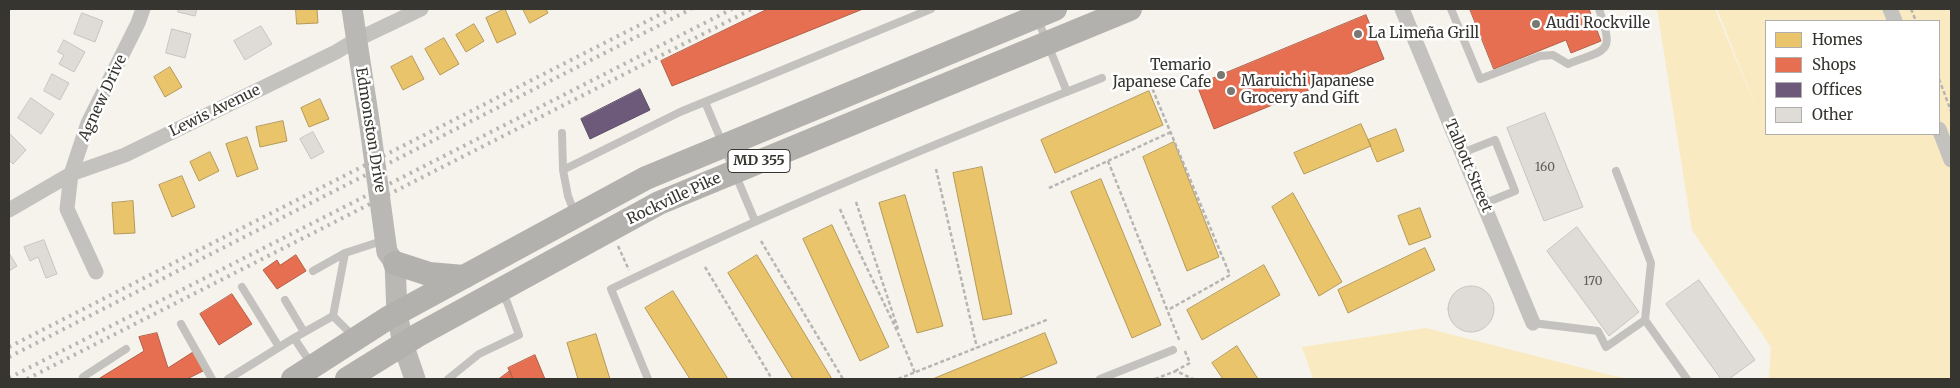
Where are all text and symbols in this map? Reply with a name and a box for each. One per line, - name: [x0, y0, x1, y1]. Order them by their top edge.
- place label: Audi Rockville: [1546, 15, 1650, 33]
- marker: Audi Rockville: [1530, 18, 1542, 30]
- legend: [1765, 20, 1940, 135]
- place label: La Limeña Grill: [1368, 25, 1479, 43]
- marker: La Limeña Grill: [1352, 28, 1364, 40]
- text: Homes: [1812, 30, 1863, 49]
- street label: Agnew Drive: [75, 52, 131, 144]
- text: Shops: [1812, 55, 1856, 74]
- place label: Temario Japanese Cafe: [1113, 57, 1211, 92]
- street label: Edmonston Drive: [351, 66, 389, 194]
- marker: Temario Japanese Cafe: [1215, 69, 1227, 81]
- place label: Maruichi Japanese Grocery and Gift: [1241, 73, 1374, 108]
- text: Offices: [1812, 80, 1862, 99]
- street label: Lewis Avenue: [167, 81, 263, 141]
- marker: Maruichi Japanese Grocery and Gift: [1225, 85, 1237, 97]
- text: Other: [1812, 105, 1853, 124]
- street label: Talbott Street: [1440, 117, 1496, 215]
- road number: MD 355: [728, 150, 790, 172]
- house number: 160: [1535, 161, 1555, 175]
- street label: Rockville Pike: [624, 169, 724, 229]
- house number: 170: [1584, 275, 1602, 289]

